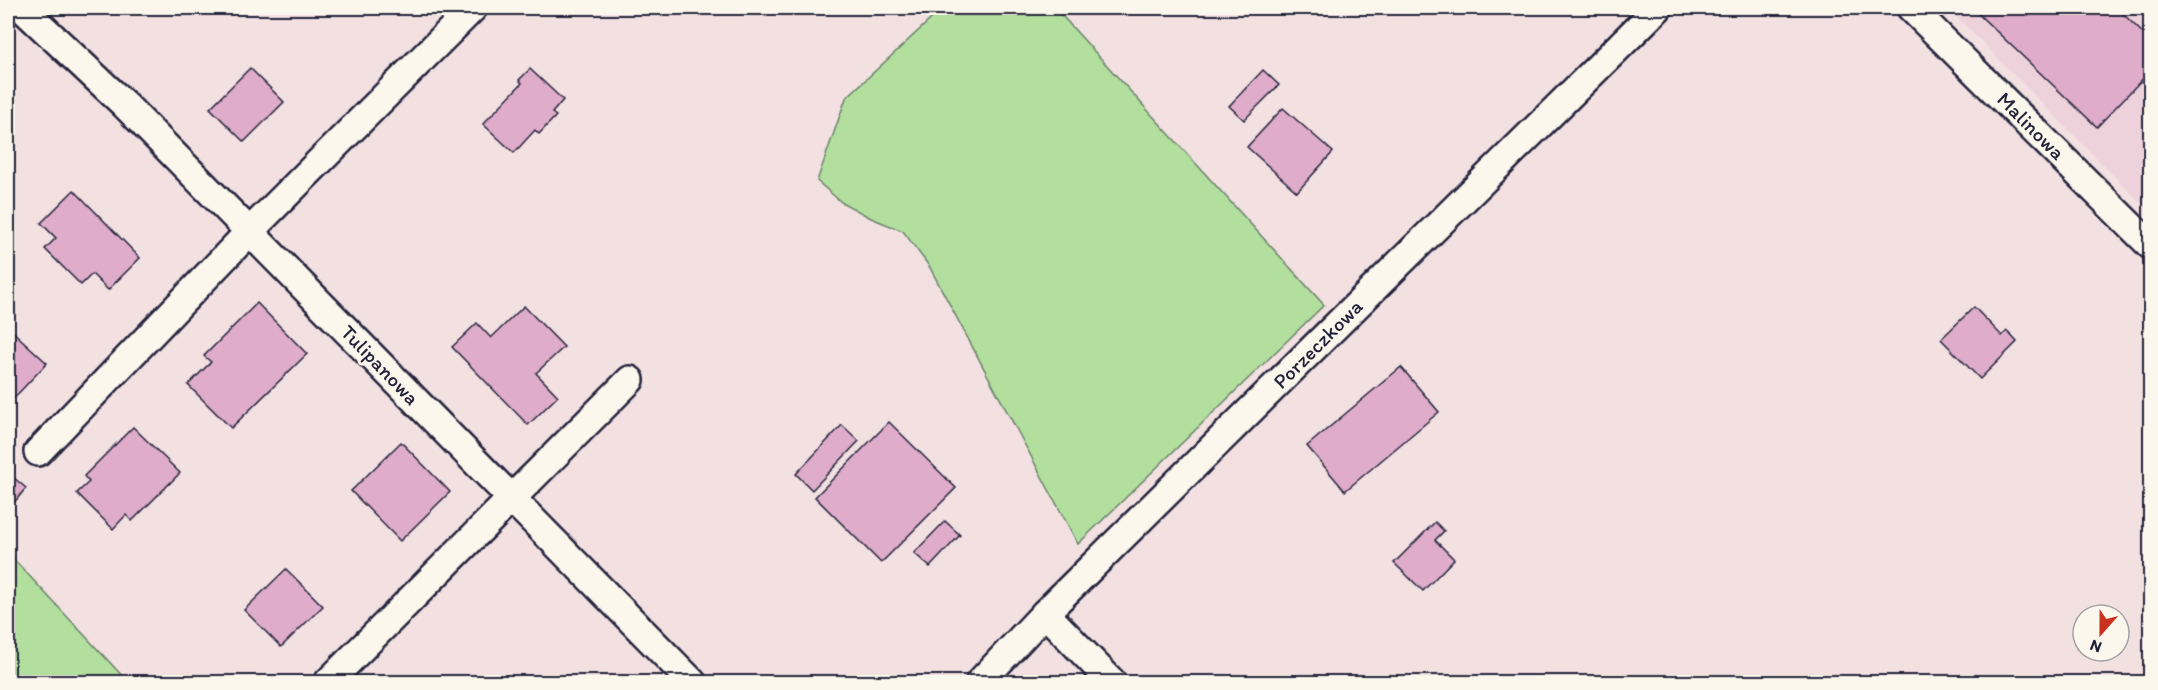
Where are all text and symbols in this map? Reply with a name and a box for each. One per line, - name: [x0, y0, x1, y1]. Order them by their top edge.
- street label: Malinowa: [1992, 86, 2071, 165]
- street label: Porzeczkowa: [1268, 294, 1368, 394]
- street label: Tulipanowa: [336, 319, 425, 410]
- north arrow: [2071, 603, 2131, 663]
- text: N: [2087, 636, 2104, 657]

